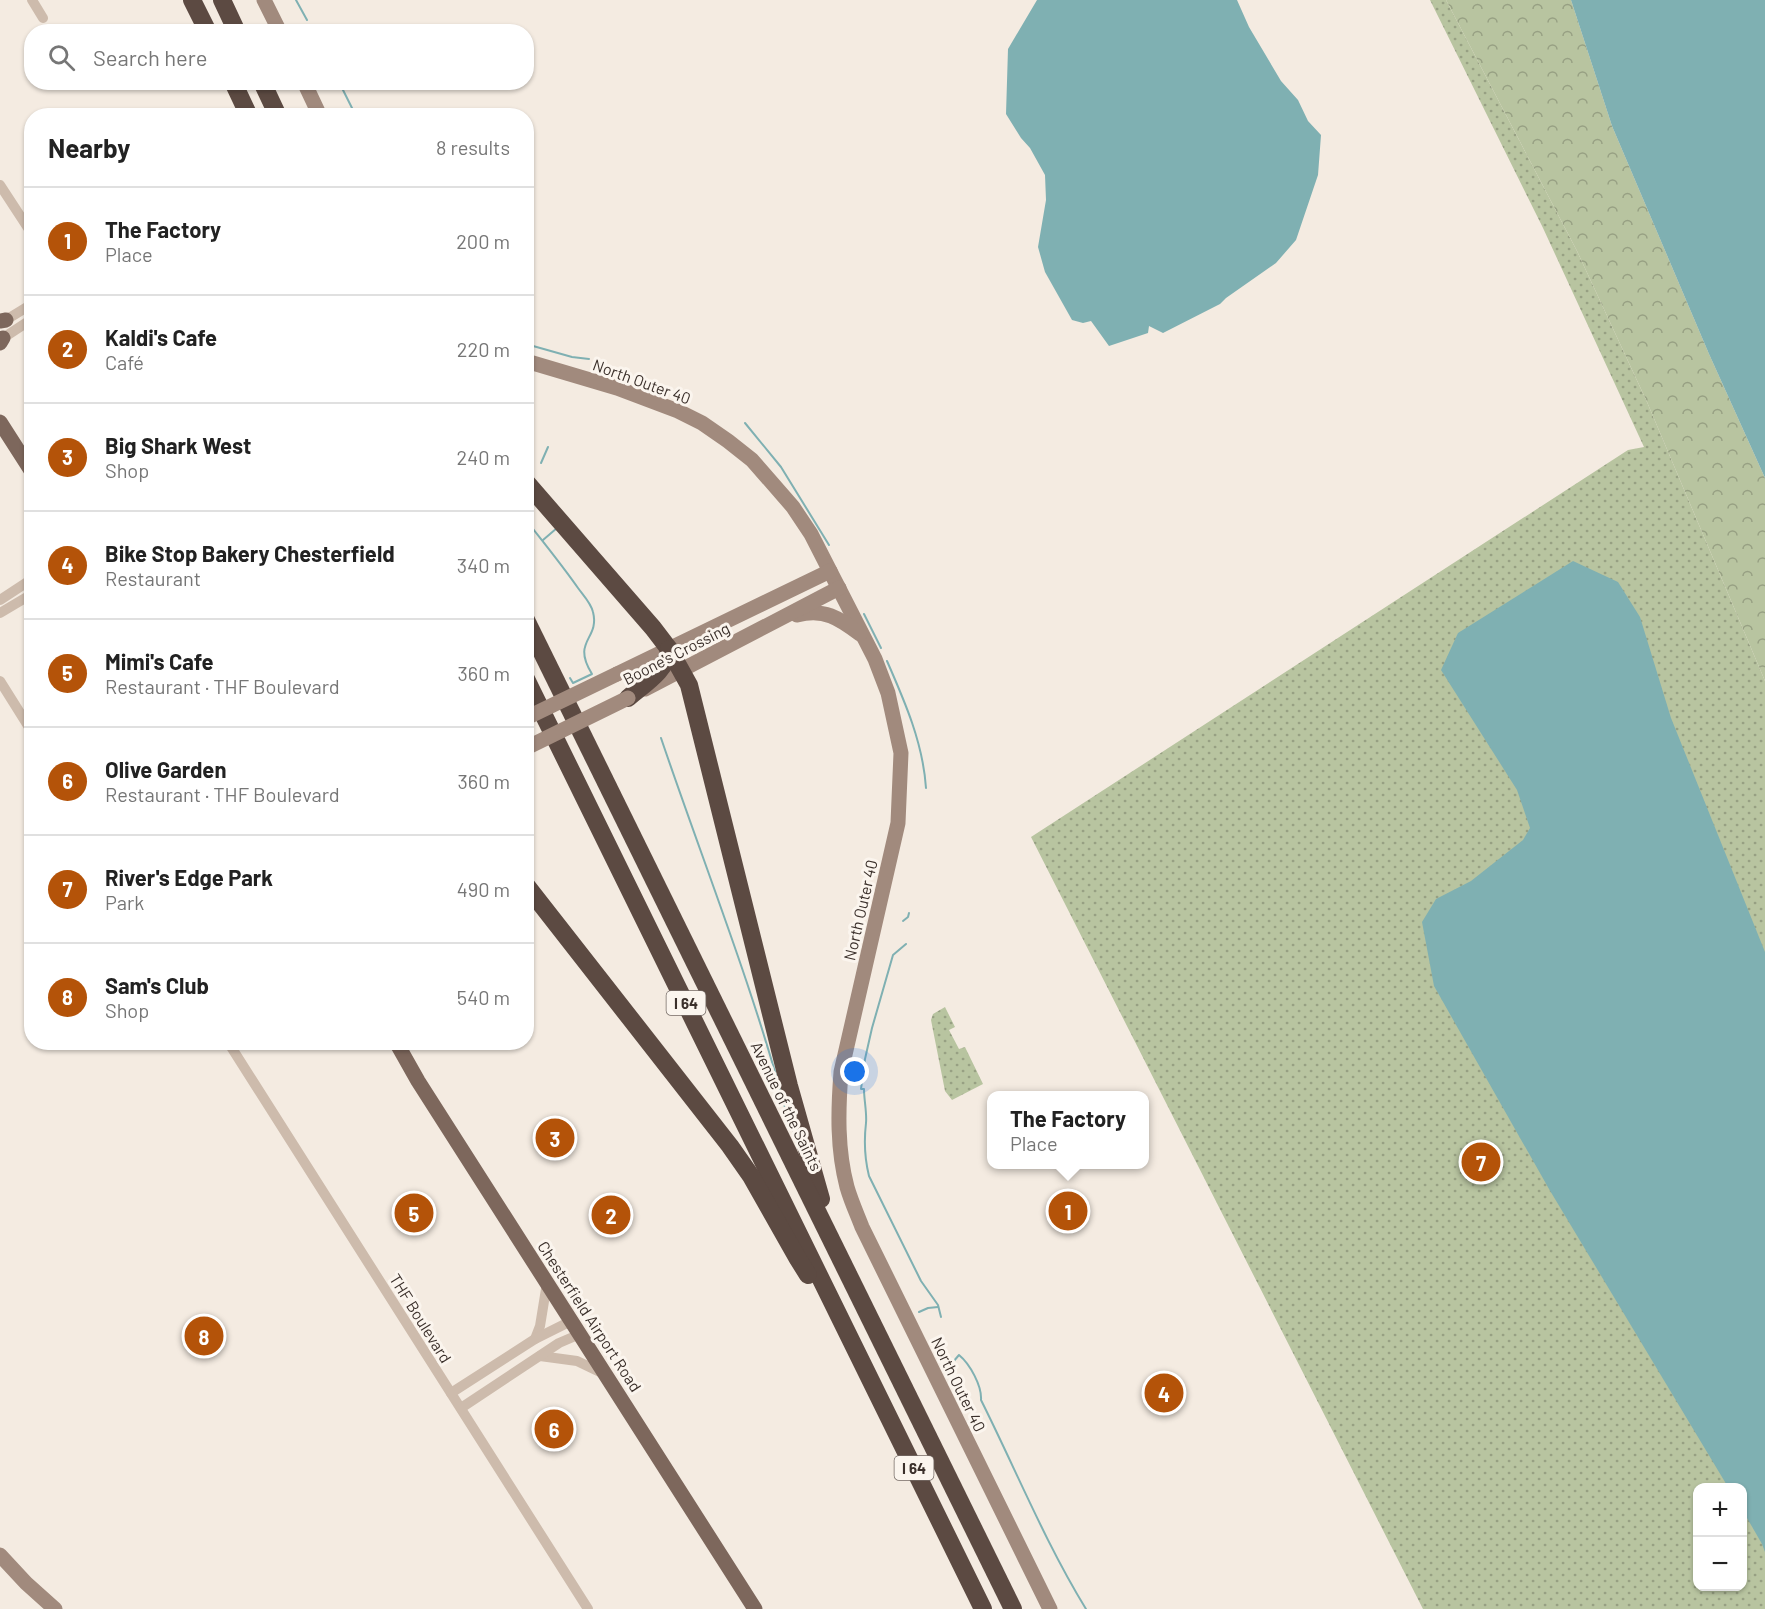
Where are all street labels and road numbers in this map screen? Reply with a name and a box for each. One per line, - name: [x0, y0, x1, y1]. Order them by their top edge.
- street label: North Outer 40: [590, 354, 694, 408]
- street label: Boone's Crossing: [619, 618, 733, 688]
- street label: North Outer 40: [839, 858, 881, 962]
- road number: I 64: [666, 991, 706, 1015]
- street label: Avenue of the Saints: [747, 1038, 827, 1174]
- street label: Chesterfield Airport Road: [534, 1237, 646, 1395]
- street label: THF Boulevard: [386, 1270, 456, 1366]
- street label: North Outer 40: [928, 1334, 990, 1434]
- road number: I 64: [894, 1456, 934, 1480]

